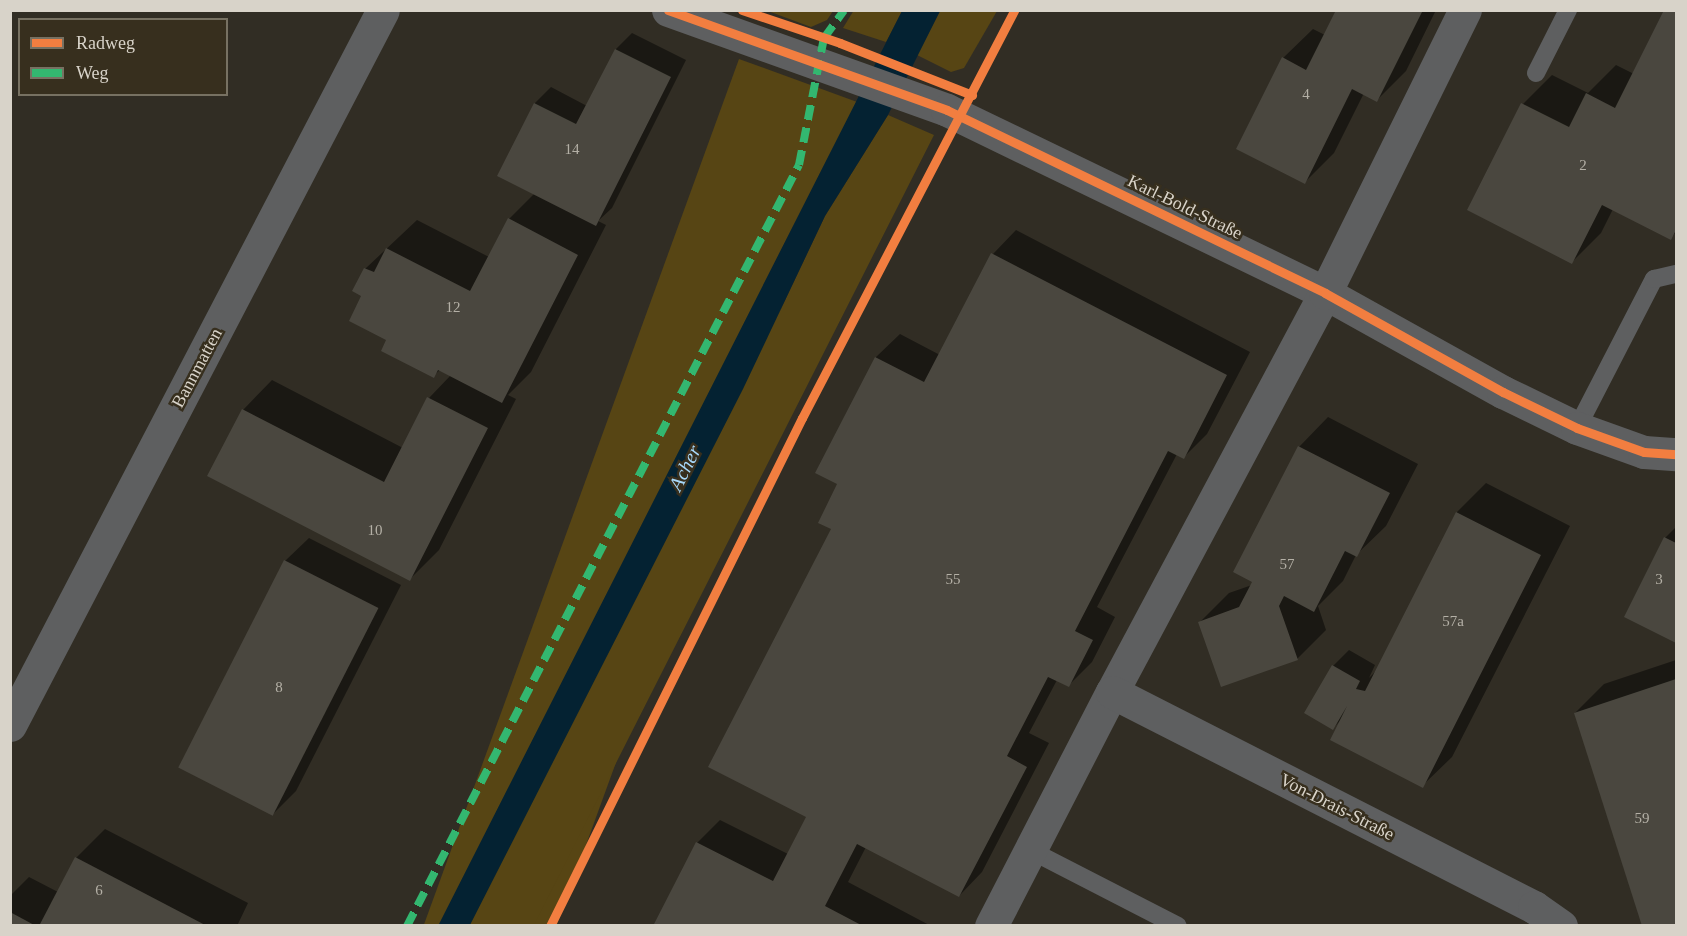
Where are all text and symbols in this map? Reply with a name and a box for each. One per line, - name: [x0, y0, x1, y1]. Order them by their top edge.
- legend: [18, 18, 228, 96]
- text: Radweg: [76, 33, 135, 53]
- text: Weg: [76, 63, 109, 83]
- house number: 4: [1302, 86, 1310, 104]
- house number: 14: [564, 141, 580, 159]
- house number: 2: [1579, 157, 1587, 175]
- street label: Karl-Bold-Straße: [1124, 170, 1246, 244]
- house number: 12: [446, 299, 460, 317]
- street label: Bannmatten: [167, 325, 227, 411]
- water label: Acher: [663, 441, 707, 495]
- house number: 10: [368, 522, 382, 540]
- house number: 57: [1280, 556, 1294, 574]
- house number: 55: [946, 571, 960, 589]
- house number: 3: [1655, 571, 1663, 589]
- house number: 57a: [1442, 613, 1464, 631]
- house number: 8: [275, 679, 283, 697]
- street label: Von-Drais-Straße: [1276, 769, 1398, 845]
- house number: 59: [1634, 810, 1650, 828]
- house number: 6: [95, 882, 103, 900]

